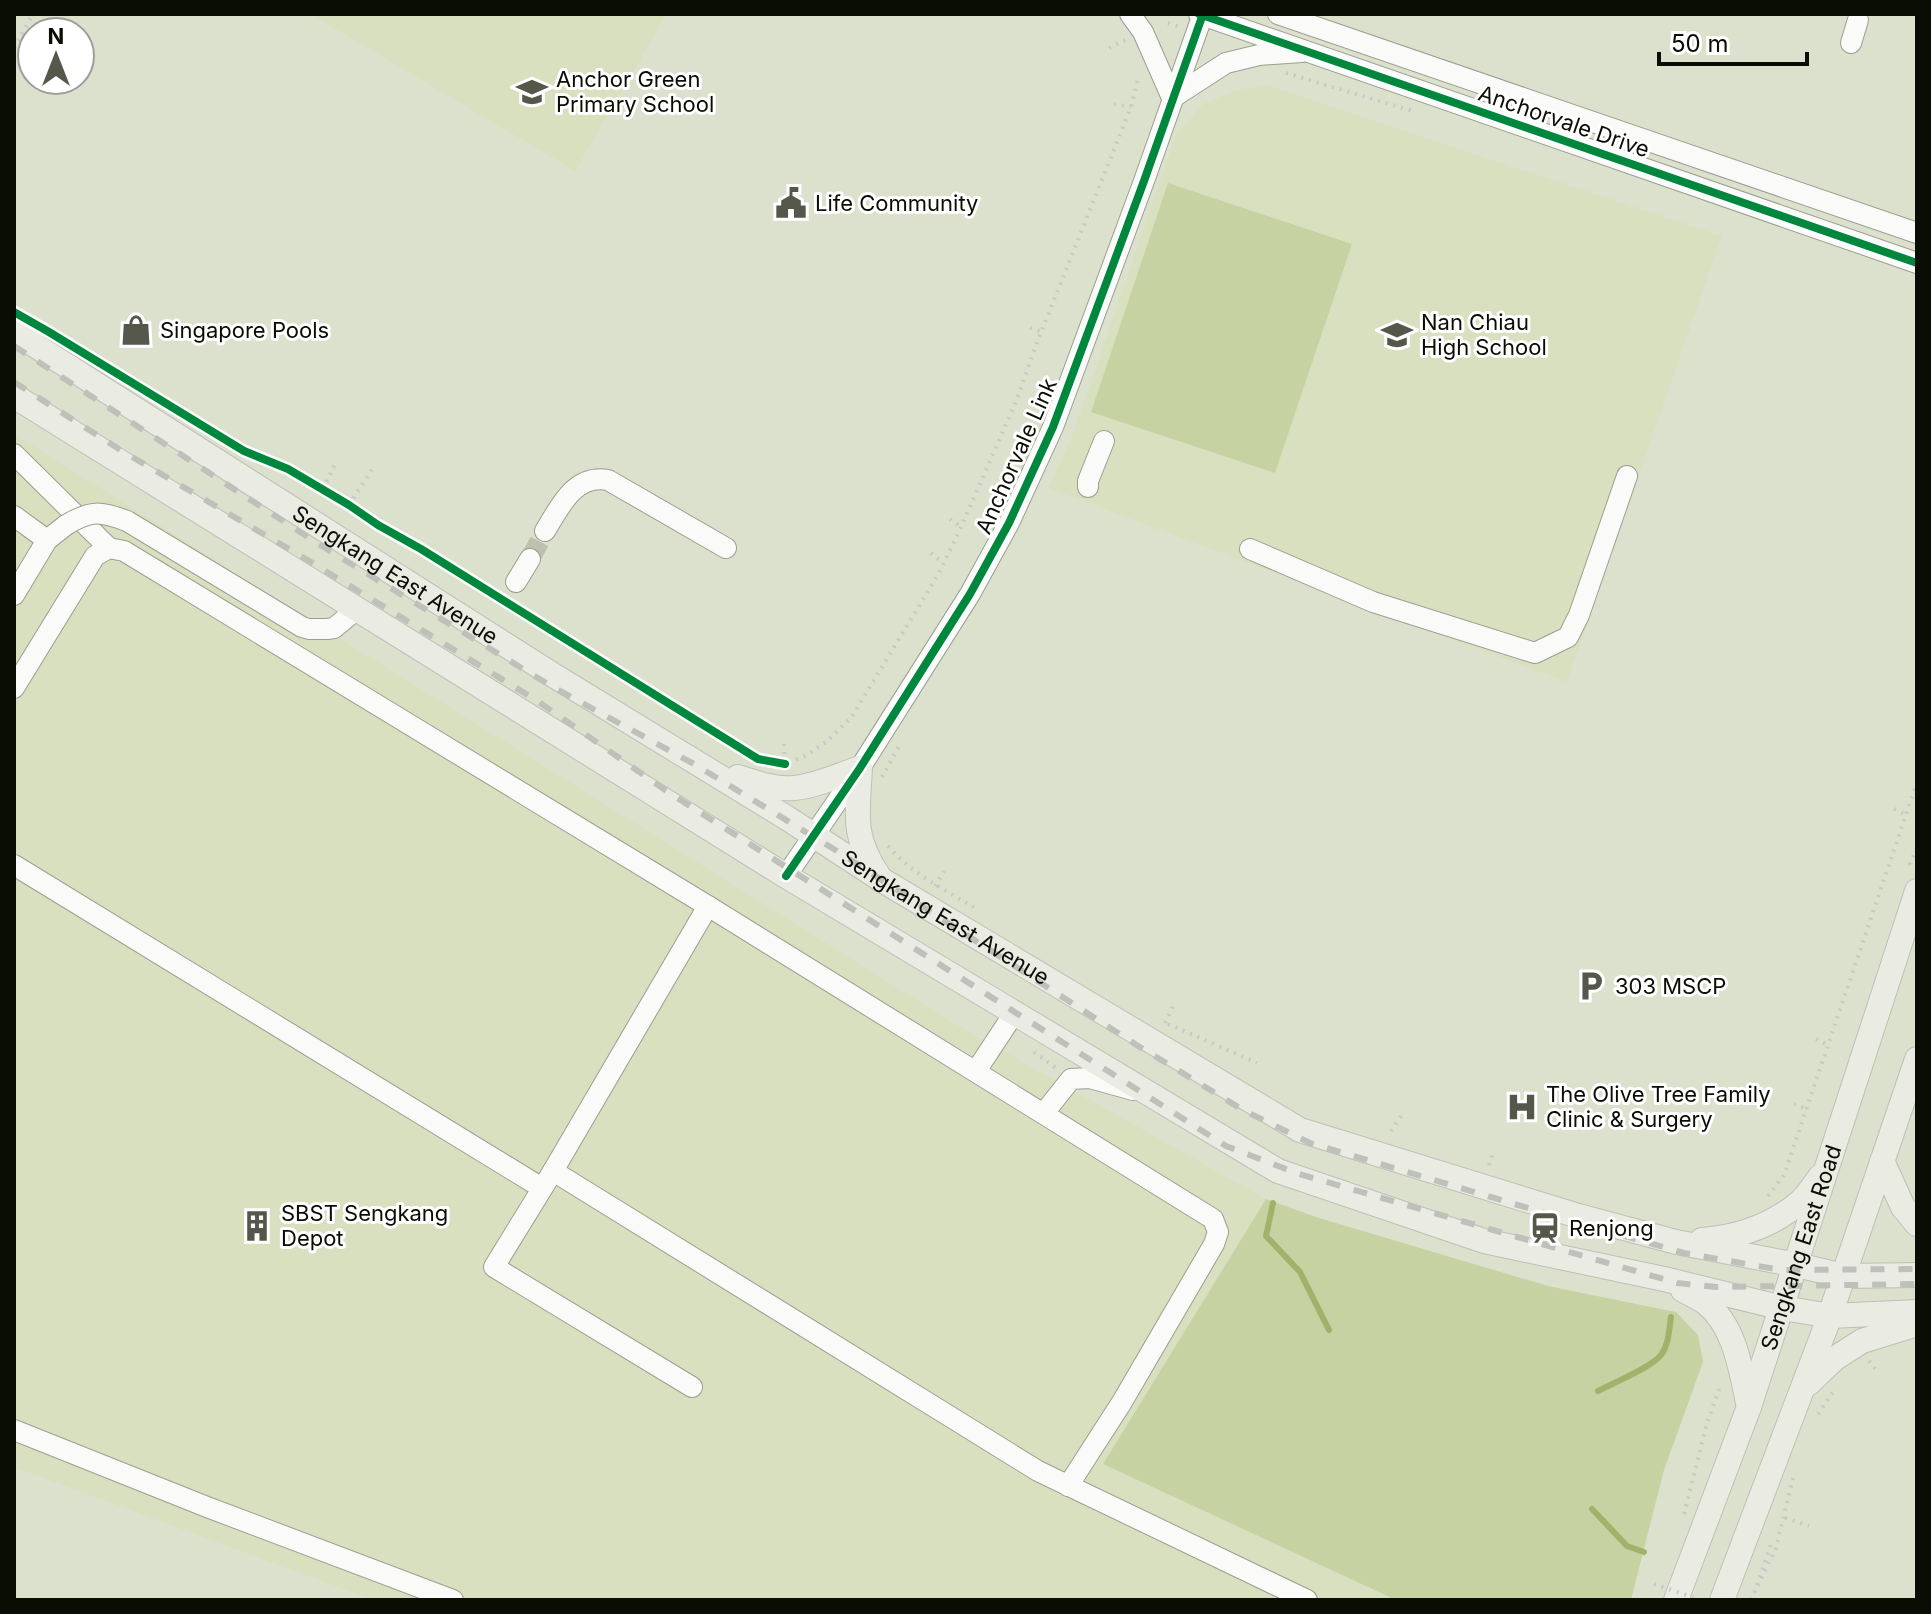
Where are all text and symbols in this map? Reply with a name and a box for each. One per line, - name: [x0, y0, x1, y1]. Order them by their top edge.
- north arrow: [16, 16, 96, 96]
- scale bar: [1659, 16, 1807, 66]
- text: N: [48, 23, 64, 49]
- text: 50 m: [1671, 29, 1729, 58]
- place label: Anchor Green Primary School: [556, 66, 714, 117]
- school or university icon: Anchor Green Primary School: [515, 75, 549, 109]
- street label: Anchorvale Drive: [1475, 80, 1653, 162]
- public building icon: Life Community: [774, 186, 808, 220]
- place label: Life Community: [815, 190, 978, 216]
- place label: Nan Chiau High School: [1421, 309, 1547, 360]
- shop icon: Singapore Pools: [119, 313, 153, 347]
- place label: Singapore Pools: [160, 317, 329, 343]
- school or university icon: Nan Chiau High School: [1380, 318, 1414, 352]
- street label: Anchorvale Link: [970, 374, 1062, 538]
- street label: Sengkang East Avenue: [288, 500, 503, 650]
- street label: Sengkang East Avenue: [837, 844, 1054, 990]
- parking icon: 303 MSCP: [1574, 969, 1608, 1003]
- place label: 303 MSCP: [1615, 973, 1726, 999]
- place label: The Olive Tree Family Clinic & Surgery: [1546, 1081, 1771, 1132]
- hospital icon: The Olive Tree Family Clinic & Surgery: [1505, 1090, 1539, 1124]
- street label: Sengkang East Road: [1755, 1142, 1846, 1353]
- place label: SBST Sengkang Depot: [281, 1200, 448, 1251]
- building icon: SBST Sengkang Depot: [240, 1209, 274, 1243]
- station icon: Renjong: [1528, 1211, 1562, 1245]
- place label: Renjong: [1569, 1215, 1654, 1241]

